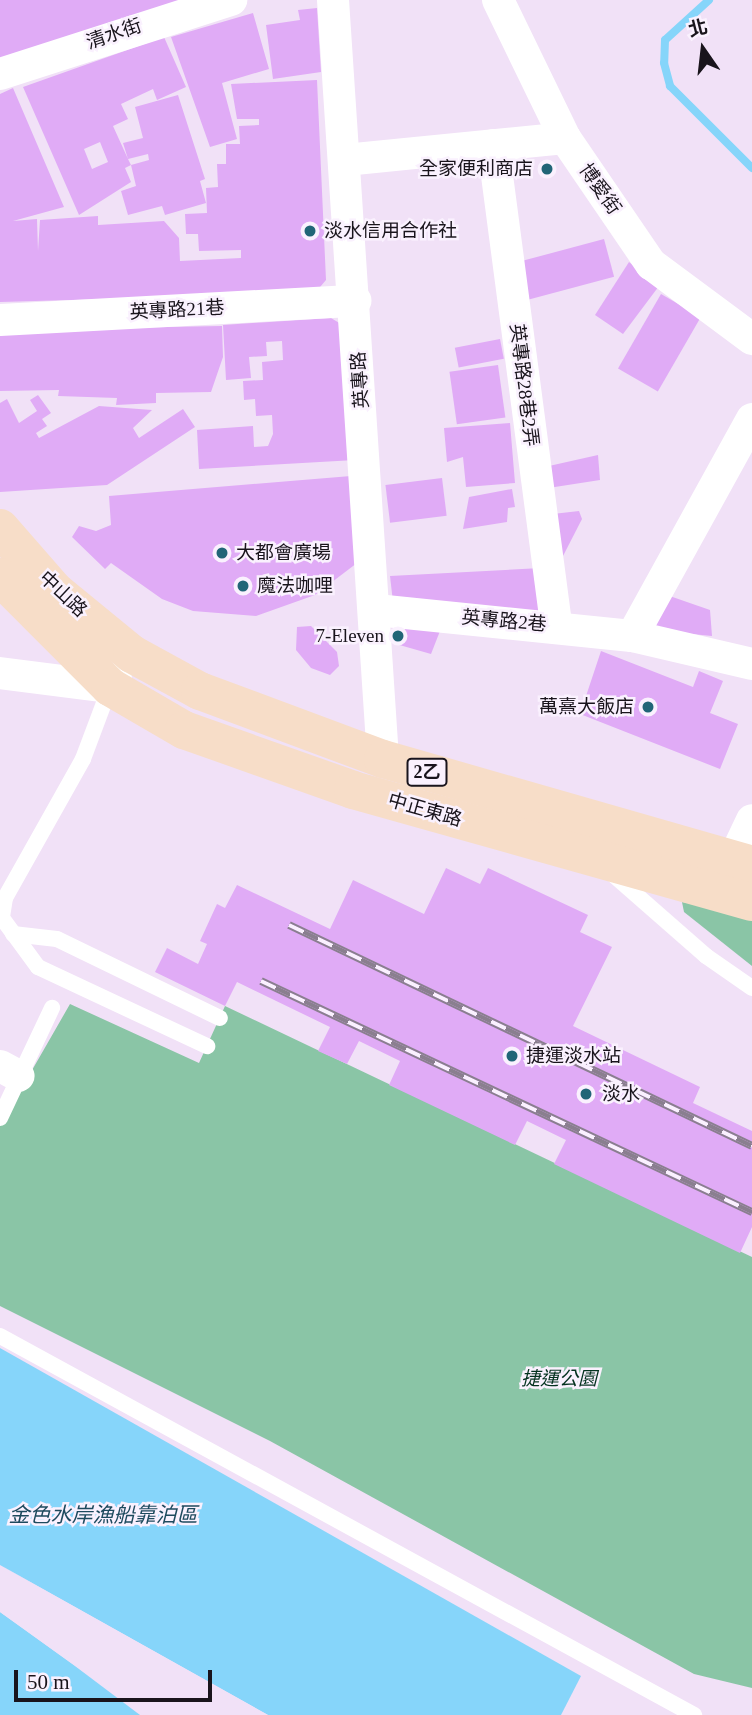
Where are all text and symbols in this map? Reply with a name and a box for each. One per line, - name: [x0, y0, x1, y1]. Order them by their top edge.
- street label: 清水街: [83, 14, 145, 54]
- north arrow: [668, 14, 738, 84]
- text: 北: [686, 16, 710, 41]
- place label: 全家便利商店: [419, 158, 533, 180]
- street label: 博愛街: [574, 159, 626, 219]
- marker: 全家便利商店: [539, 161, 555, 177]
- place label: 淡水信用合作社: [324, 220, 457, 242]
- marker: 淡水信用合作社: [302, 223, 318, 239]
- street label: 英專路21巷: [129, 296, 225, 324]
- street label: 英專路28巷2弄: [505, 322, 543, 448]
- street label: 英專路: [347, 351, 373, 409]
- place label: 大都會廣場: [236, 542, 331, 564]
- marker: 大都會廣場: [214, 545, 230, 561]
- street label: 中山路: [34, 566, 92, 622]
- place label: 魔法咖哩: [257, 575, 333, 597]
- marker: 魔法咖哩: [235, 578, 251, 594]
- street label: 英專路2巷: [460, 606, 548, 636]
- place label: 7-Eleven: [315, 625, 384, 647]
- marker: 7-Eleven: [390, 628, 406, 644]
- place label: 萬熹大飯店: [539, 696, 634, 718]
- marker: 萬熹大飯店: [640, 699, 656, 715]
- road number: 2乙: [406, 758, 448, 786]
- street label: 中正東路: [385, 789, 465, 831]
- place label: 捷運淡水站: [526, 1045, 621, 1067]
- marker: 捷運淡水站: [504, 1048, 520, 1064]
- place label: 淡水: [602, 1083, 640, 1105]
- marker: 淡水: [576, 1084, 596, 1104]
- park label: 捷運公園: [521, 1368, 597, 1390]
- water label: 金色水岸漁船靠泊區: [9, 1502, 197, 1528]
- scale bar: [18, 1656, 215, 1700]
- text: 50 m: [27, 1670, 70, 1694]

